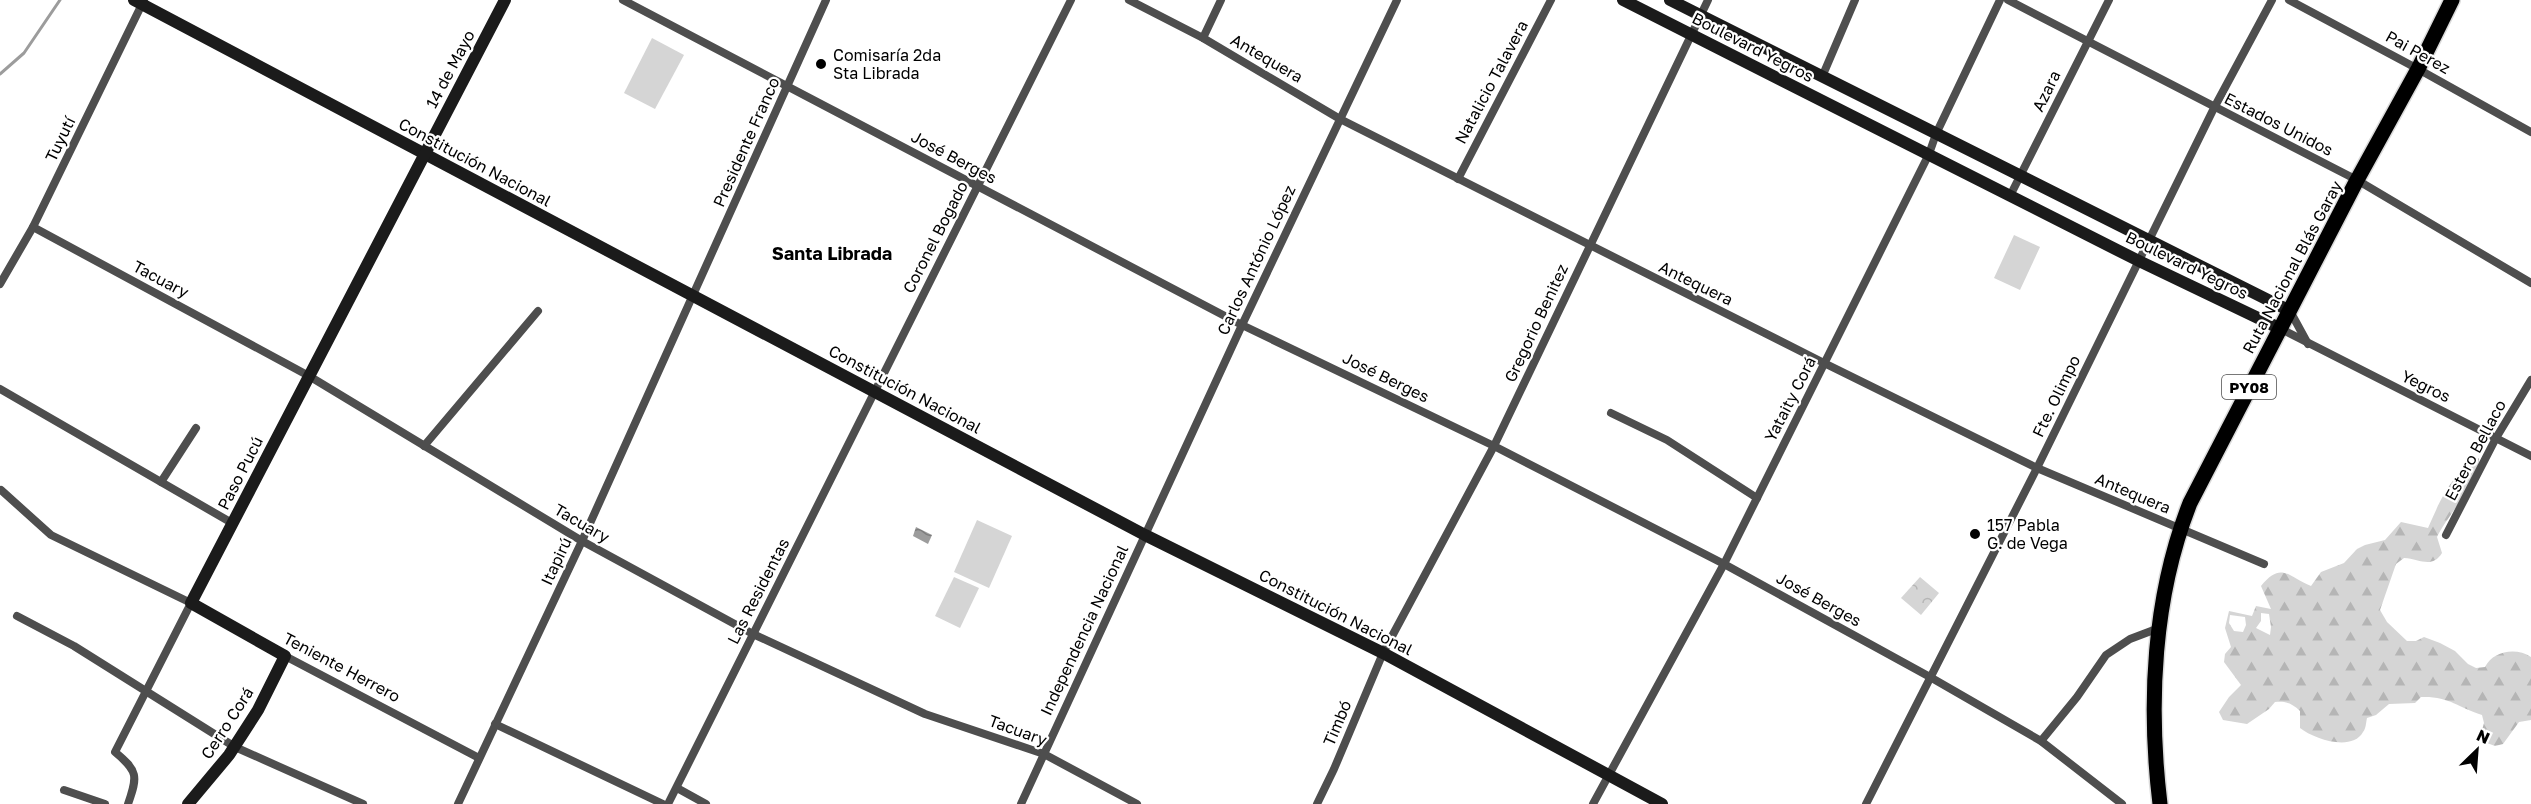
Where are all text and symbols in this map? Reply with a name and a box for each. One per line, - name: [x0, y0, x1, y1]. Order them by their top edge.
- street label: Boulevard Yegros: [1689, 8, 1817, 86]
- street label: Natalicio Talavera: [1450, 17, 1532, 147]
- street label: Pai Perez: [2382, 26, 2454, 78]
- street label: 14 de Mayo: [421, 27, 479, 111]
- street label: Antequera: [1227, 29, 1307, 87]
- place label: Comisaría 2da Sta Librada: [833, 45, 941, 83]
- marker: Comisaría 2da Sta Librada: [814, 57, 828, 71]
- street label: Azara: [2028, 67, 2064, 115]
- street label: Presidente Franco: [708, 74, 784, 210]
- street label: Estados Unidos: [2221, 88, 2337, 160]
- street label: Tuyutí: [41, 112, 80, 165]
- street label: Constitución Nacional: [395, 113, 555, 211]
- street label: José Berges: [908, 126, 1000, 188]
- street label: Ruta Nacional Blás Garay: [2238, 177, 2346, 357]
- street label: Coronel Bogado: [898, 178, 972, 296]
- street label: Carlos António López: [1212, 182, 1300, 338]
- street label: Boulevard Yegros: [2123, 227, 2251, 303]
- district label: Santa Librada: [772, 242, 892, 264]
- street label: Tacuary: [130, 256, 193, 302]
- street label: Antequera: [1656, 256, 1736, 310]
- street label: Gregorio Benitez: [1500, 261, 1572, 385]
- street label: Constitución Nacional: [825, 340, 985, 438]
- street label: José Berges: [1339, 347, 1433, 407]
- street label: Fte. Olimpo: [2028, 352, 2084, 440]
- street label: Yataity Corá: [1760, 353, 1820, 445]
- street label: Yegros: [2398, 366, 2454, 406]
- road number: PY08: [2222, 375, 2276, 399]
- street label: Estero Bellaco: [2440, 396, 2510, 504]
- street label: Paso Pucú: [213, 433, 267, 513]
- street label: Antequera: [2092, 468, 2174, 518]
- street label: Tacuary: [551, 499, 613, 547]
- place label: 157 Pabla G. de Vega: [1987, 515, 2068, 553]
- marker: 157 Pabla G. de Vega: [1968, 527, 1982, 541]
- street label: Itapirú: [536, 534, 576, 588]
- street label: Las Residentas: [723, 535, 793, 647]
- street label: Independencia Nacional: [1036, 542, 1132, 718]
- street label: Constitución Nacional: [1256, 565, 1416, 659]
- street label: José Berges: [1773, 567, 1865, 631]
- street label: Teniente Herrero: [280, 628, 404, 706]
- street label: Cerro Corá: [196, 683, 258, 763]
- street label: Timbó: [1318, 697, 1356, 749]
- street label: Tacuary: [986, 710, 1050, 750]
- north arrow: [2447, 720, 2507, 780]
- text: N: [2474, 725, 2493, 748]

